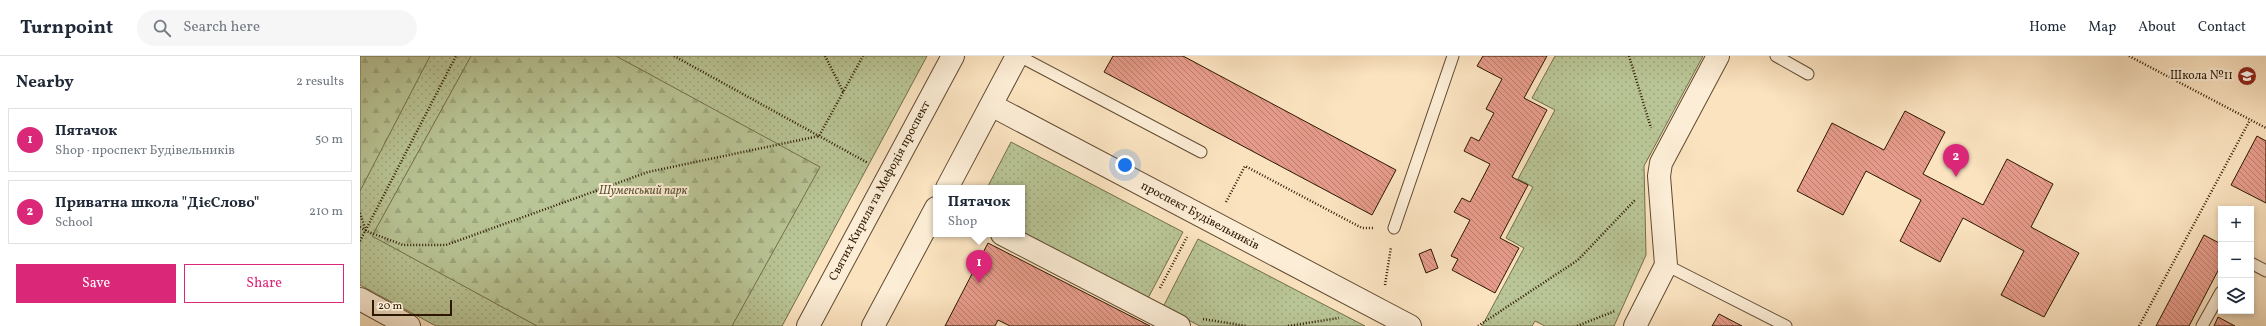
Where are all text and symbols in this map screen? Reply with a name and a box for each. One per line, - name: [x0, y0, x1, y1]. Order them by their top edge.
- search box: [137, 10, 417, 46]
- text: Turnpoint: [20, 15, 113, 41]
- icon: search: [151, 17, 173, 39]
- text: Search here: [183, 17, 260, 38]
- text: Home: [2029, 18, 2066, 37]
- text: Map: [2088, 18, 2116, 37]
- text: About: [2138, 18, 2176, 37]
- text: Contact: [2198, 18, 2246, 37]
- school or university icon: Школа №11: [2236, 65, 2258, 87]
- place label: Школа №11: [2170, 68, 2233, 84]
- text: Nearby: [16, 71, 74, 94]
- text: 2 results: [296, 73, 344, 91]
- street label: Святих Кирила та Мефодія проспект: [826, 98, 934, 284]
- text: Пятачок: [55, 121, 117, 142]
- text: 1: [27, 131, 33, 149]
- text: 50 m: [315, 131, 343, 149]
- text: Shop · проспект Будівельників: [55, 142, 235, 160]
- pin: 2: [1943, 144, 1969, 177]
- your location: [1115, 155, 1135, 175]
- street label: проспект Будівельників: [1138, 178, 1262, 254]
- park label: Шуменський парк: [599, 183, 687, 199]
- popup: [933, 185, 1025, 237]
- text: Пятачок: [948, 192, 1010, 213]
- text: Приватна школа "ДієСлово": [55, 193, 260, 214]
- text: 2: [27, 203, 33, 221]
- text: 210 m: [309, 203, 343, 221]
- map controls: [2218, 206, 2254, 314]
- button: +: [2218, 206, 2254, 242]
- text: Shop: [948, 213, 977, 231]
- text: School: [55, 214, 93, 232]
- button: −: [2218, 242, 2254, 278]
- pin: 1: [966, 250, 992, 283]
- button: Save: [16, 264, 176, 303]
- button: Share: [184, 264, 344, 303]
- button: layers: [2218, 278, 2254, 314]
- scale bar: [372, 298, 452, 317]
- text: 20 m: [378, 299, 402, 314]

